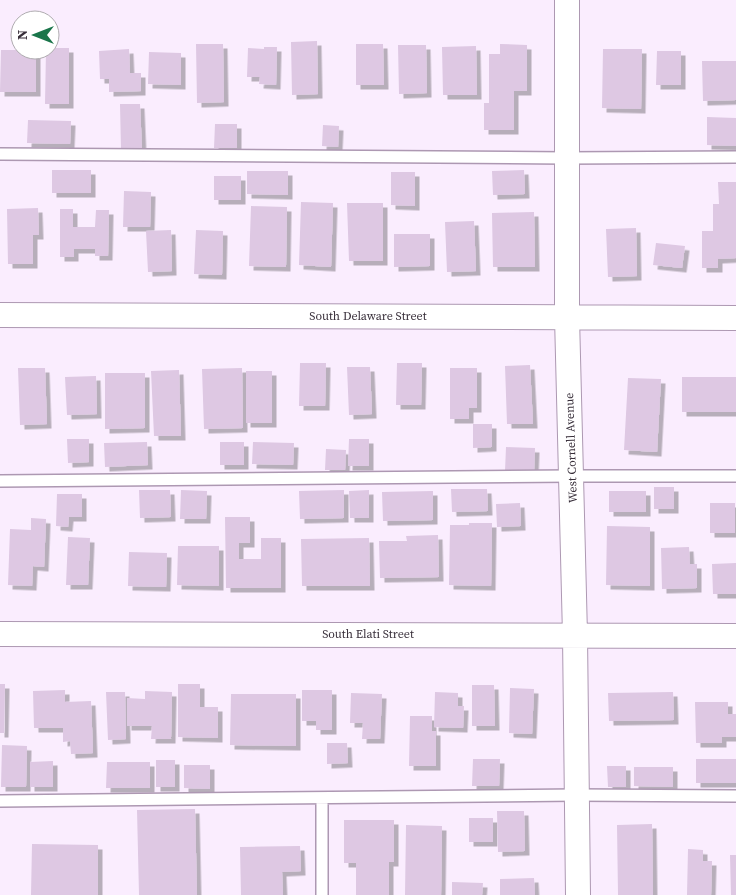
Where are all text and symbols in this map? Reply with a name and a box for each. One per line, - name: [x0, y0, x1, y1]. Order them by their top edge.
- north arrow: [10, 10, 60, 60]
- text: N: [12, 30, 32, 40]
- street label: South Delaware Street: [309, 308, 427, 324]
- street label: West Cornell Avenue: [561, 392, 581, 504]
- street label: South Elati Street: [322, 626, 414, 642]

